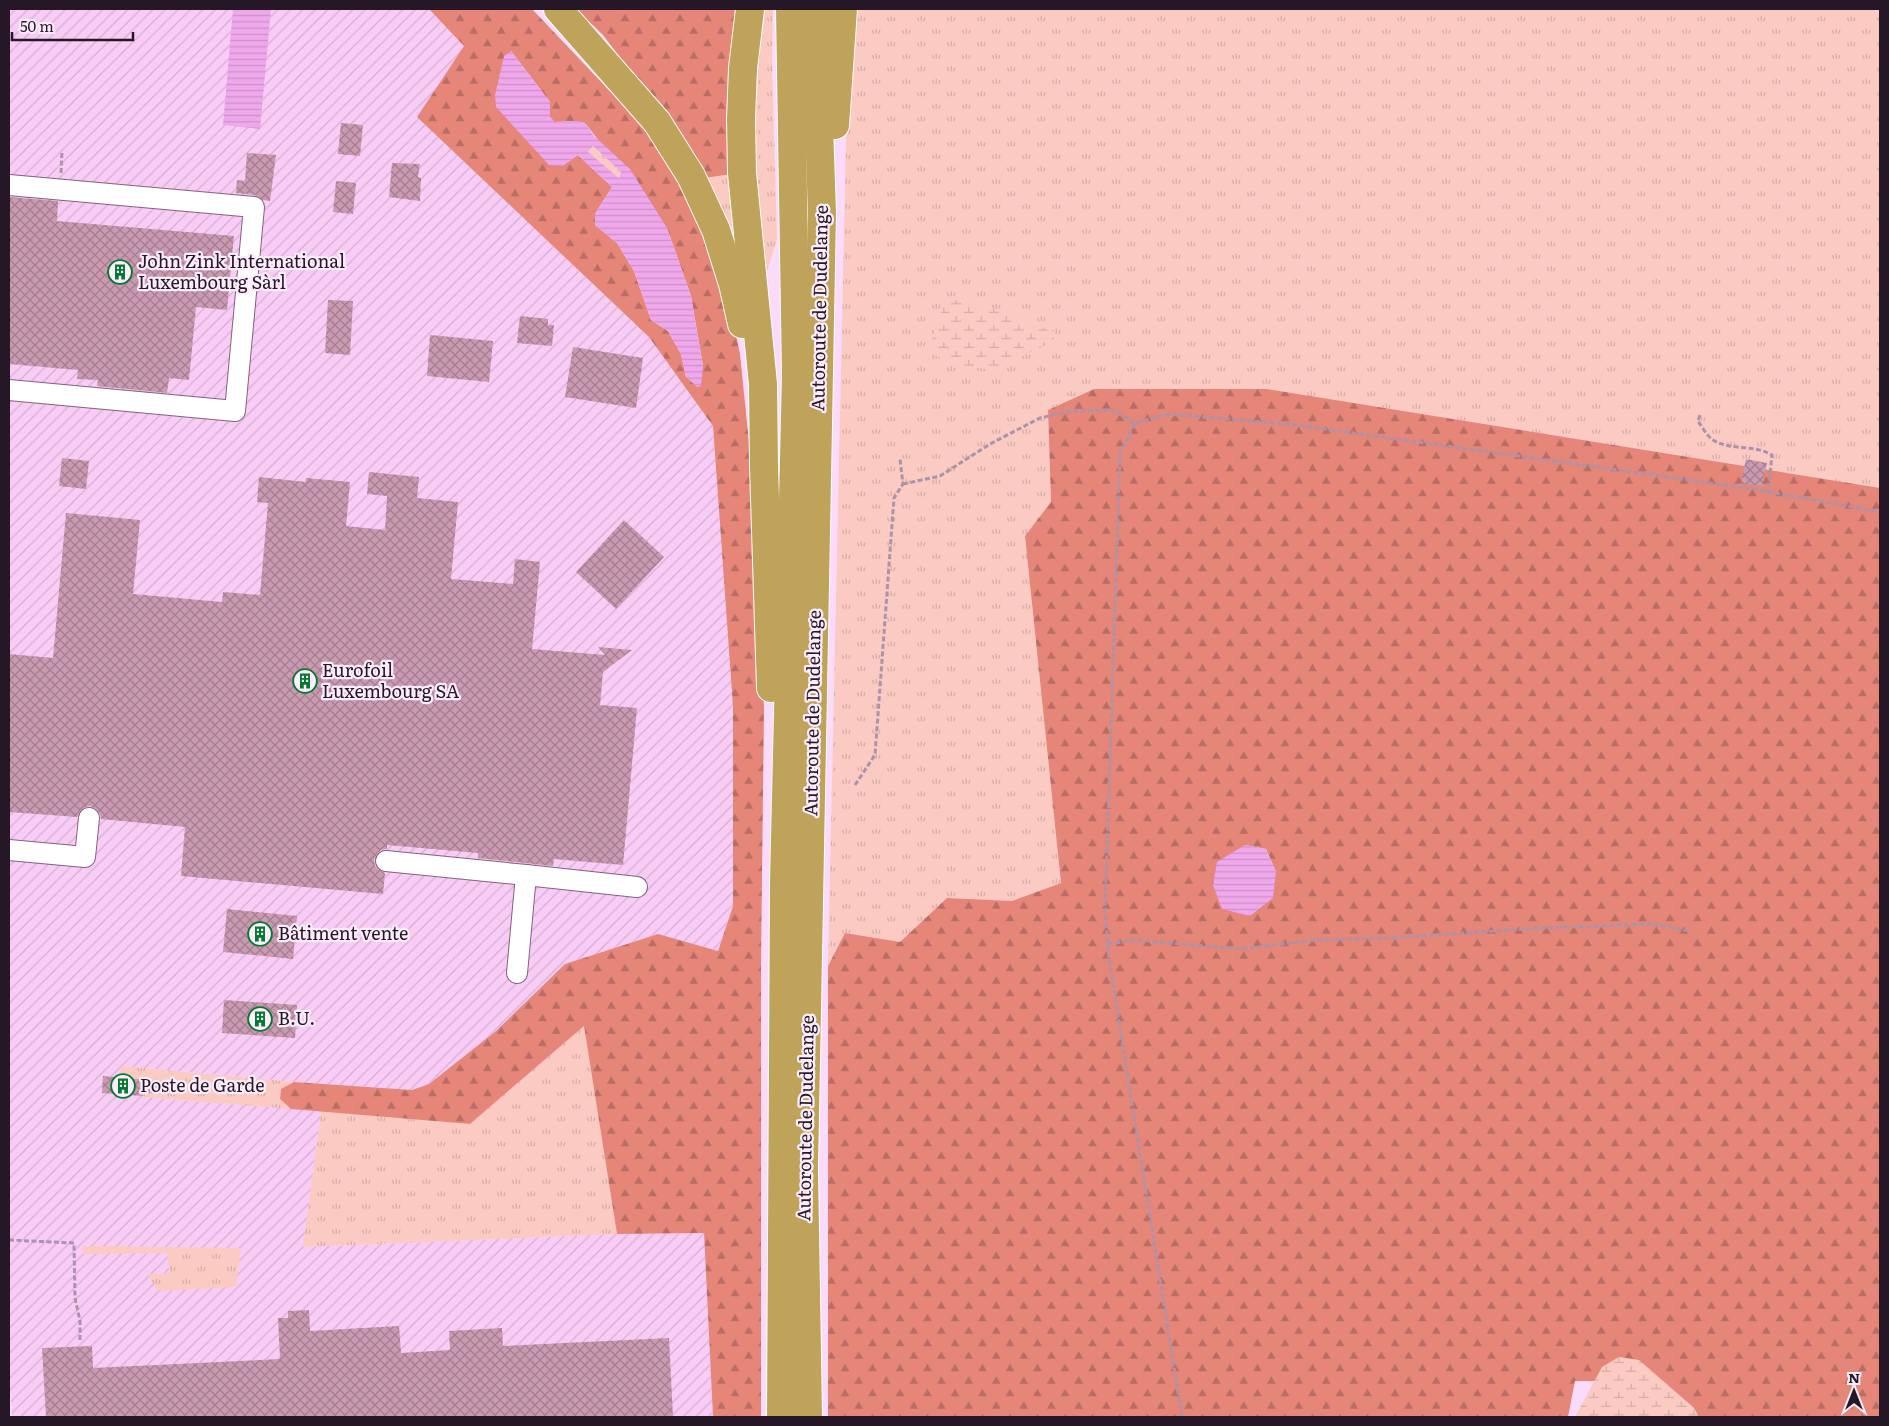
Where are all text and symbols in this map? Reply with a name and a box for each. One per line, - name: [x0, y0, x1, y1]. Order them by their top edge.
- scale bar: [12, 10, 134, 42]
- text: 50 m: [20, 14, 54, 37]
- street label: Autoroute de Dudelange: [803, 205, 834, 411]
- place label: John Zink International Luxembourg Sàrl: [138, 247, 345, 295]
- building icon: John Zink International Luxembourg Sàrl: [107, 259, 133, 285]
- street label: Autoroute de Dudelange: [796, 610, 827, 816]
- place label: Eurofoil Luxembourg SA: [322, 656, 459, 704]
- building icon: Eurofoil Luxembourg SA: [292, 668, 318, 694]
- place label: Bâtiment vente: [278, 919, 408, 946]
- building icon: Bâtiment vente: [247, 921, 273, 947]
- place label: B.U.: [278, 1004, 315, 1031]
- building icon: B.U.: [247, 1006, 273, 1032]
- street label: Autoroute de Dudelange: [789, 1015, 820, 1221]
- place label: Poste de Garde: [140, 1071, 265, 1098]
- building icon: Poste de Garde: [110, 1073, 136, 1099]
- north arrow: [1829, 1366, 1879, 1416]
- text: N: [1848, 1367, 1860, 1387]

